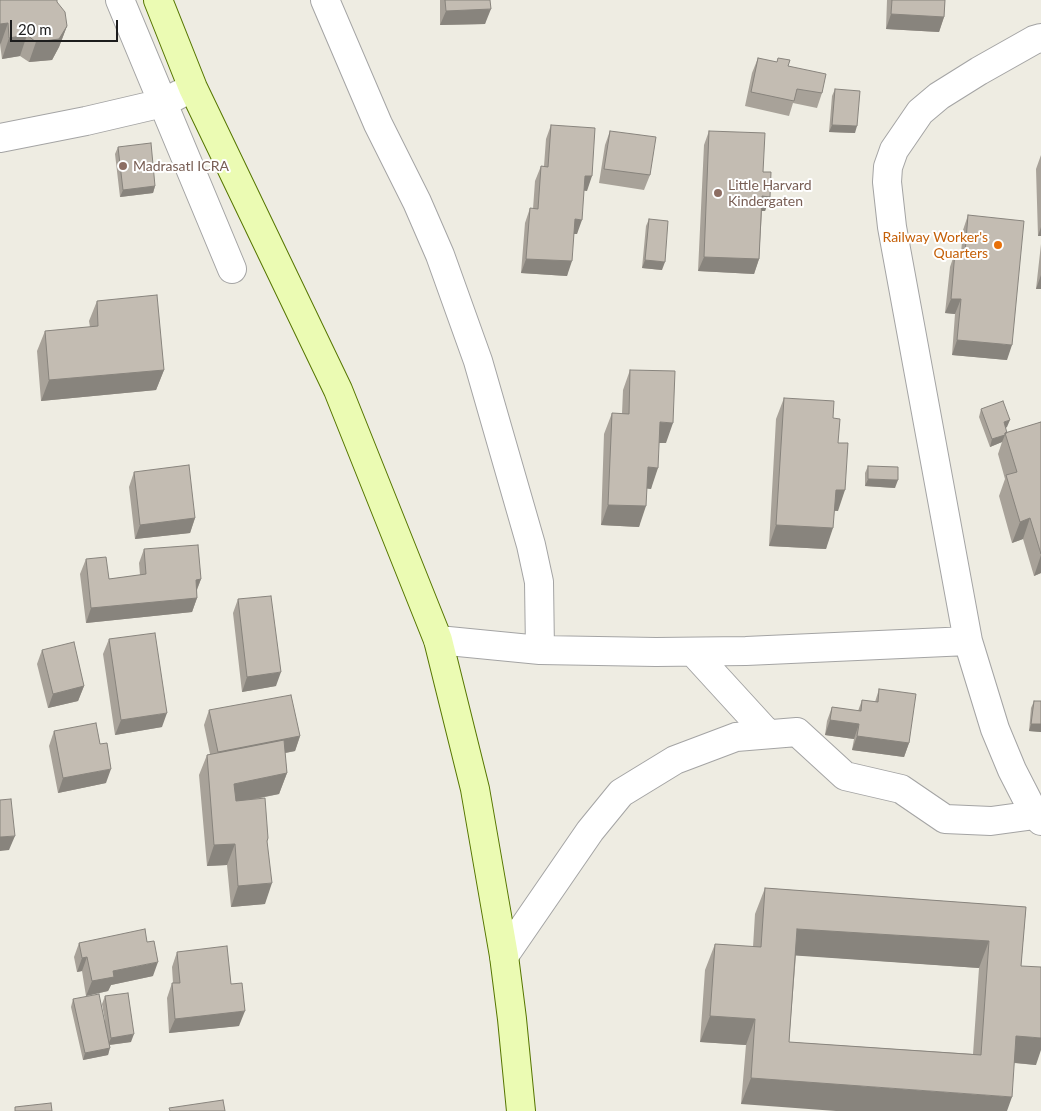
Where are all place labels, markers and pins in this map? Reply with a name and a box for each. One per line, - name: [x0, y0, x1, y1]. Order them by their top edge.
- place label: Madrasatl ICRA: [133, 158, 229, 174]
- marker: Madrasatl ICRA: [117, 160, 129, 172]
- place label: Little Harvard Kindergaten: [728, 177, 812, 210]
- marker: Little Harvard Kindergaten: [712, 187, 724, 199]
- place label: Railway Worker's Quarters: [882, 229, 988, 262]
- marker: Railway Worker's Quarters: [992, 239, 1004, 251]

